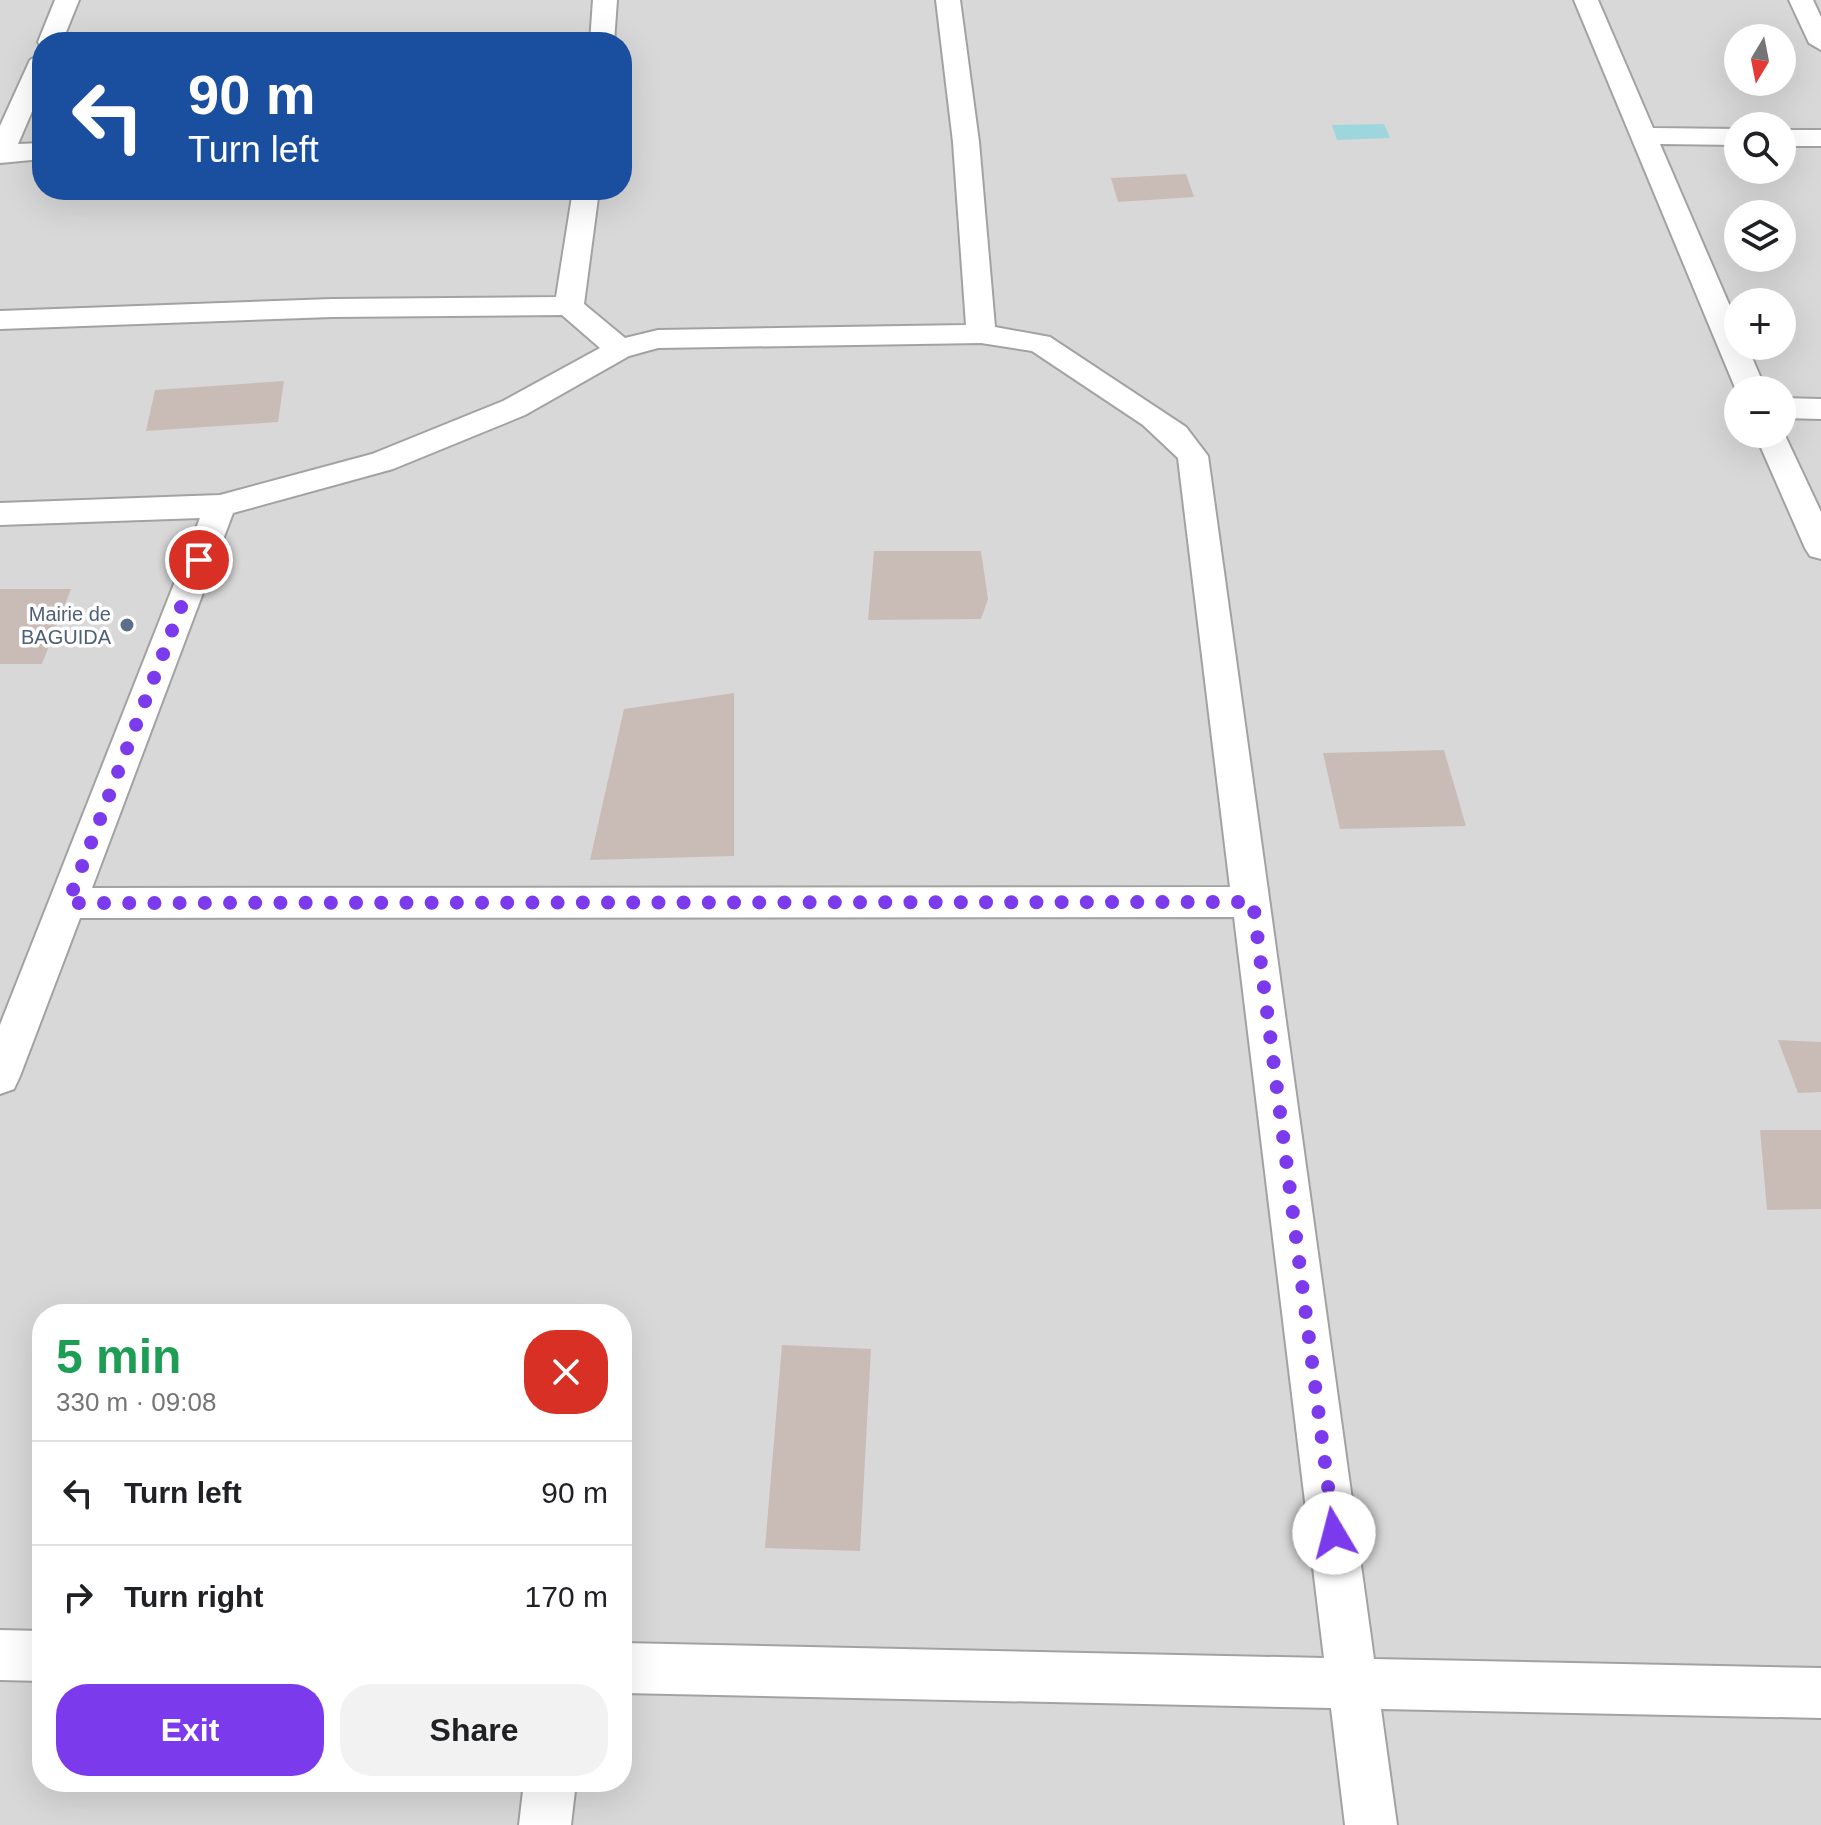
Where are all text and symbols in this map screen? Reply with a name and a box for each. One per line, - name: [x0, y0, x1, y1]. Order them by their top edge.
- north arrow: [1724, 24, 1796, 96]
- map controls: [1724, 24, 1796, 448]
- text: 90 m: [188, 63, 316, 126]
- icon: left: [56, 64, 160, 168]
- button: search: [1724, 112, 1796, 184]
- text: Turn left: [188, 129, 319, 170]
- button: layers: [1724, 200, 1796, 272]
- button: +: [1724, 288, 1796, 360]
- button: −: [1724, 376, 1796, 448]
- pin: [165, 526, 233, 594]
- icon: arrive: [177, 538, 221, 582]
- place label: Mairie de BAGUIDA: [21, 603, 112, 648]
- marker: Mairie de BAGUIDA: [118, 616, 136, 634]
- text: 5 min: [56, 1330, 181, 1383]
- button: close: [524, 1330, 608, 1414]
- text: 330 m · 09:08: [56, 1387, 216, 1417]
- icon: left: [56, 1471, 100, 1515]
- text: Turn left: [124, 1476, 242, 1509]
- text: 90 m: [541, 1476, 608, 1509]
- position arrow: [1292, 1491, 1376, 1575]
- icon: right: [56, 1575, 100, 1619]
- text: Turn right: [124, 1580, 263, 1613]
- text: 170 m: [525, 1580, 608, 1613]
- button: Exit: [56, 1684, 324, 1776]
- button: Share: [340, 1684, 608, 1776]

